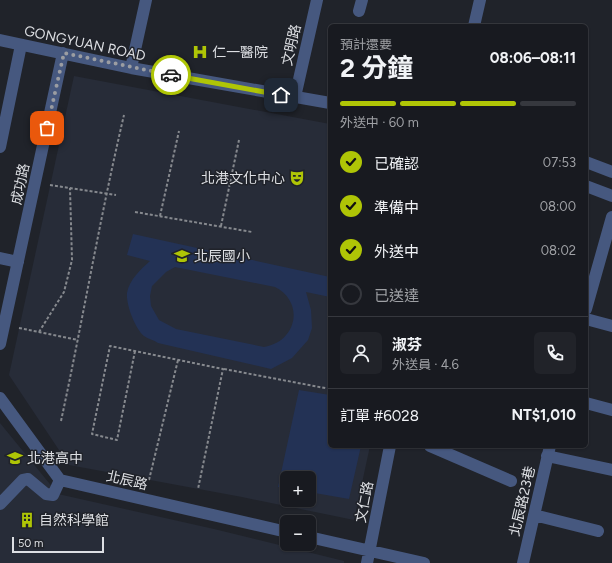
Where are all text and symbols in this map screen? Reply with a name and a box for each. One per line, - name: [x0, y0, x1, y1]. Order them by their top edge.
- street label: GONGYUAN ROAD: [23, 22, 147, 65]
- street label: 文明路: [278, 23, 304, 67]
- text: 預計還要: [340, 37, 392, 52]
- hospital icon: 仁一醫院: [191, 43, 209, 61]
- place label: 仁一醫院: [212, 44, 268, 61]
- text: 08:06–08:11: [490, 49, 576, 67]
- text: 2 分鐘: [340, 52, 413, 84]
- courier: [151, 55, 191, 95]
- icon: car: [160, 64, 182, 86]
- pin: [264, 78, 298, 112]
- icon: home: [270, 84, 292, 106]
- pin: [30, 111, 64, 145]
- text: 外送中 · 60 m: [340, 115, 419, 130]
- icon: bag: [36, 117, 58, 139]
- icon: check: [340, 151, 362, 173]
- text: 已確認: [374, 155, 419, 173]
- text: 07:53: [543, 155, 576, 170]
- street label: 成功路: [8, 162, 33, 206]
- theatre icon: 北港文化中心: [288, 169, 306, 187]
- place label: 北港文化中心: [201, 170, 285, 187]
- icon: check: [340, 195, 362, 217]
- text: 準備中: [374, 199, 419, 217]
- text: 08:00: [540, 199, 576, 214]
- icon: check: [340, 239, 362, 261]
- text: 外送中: [374, 243, 419, 261]
- text: 08:02: [541, 243, 576, 258]
- school or university icon: 北辰國小: [173, 247, 191, 265]
- place label: 北辰國小: [194, 248, 250, 265]
- text: 已送達: [374, 287, 419, 305]
- button: person: [340, 332, 382, 374]
- button: phone: [534, 332, 576, 374]
- text: 淑芬: [392, 336, 422, 354]
- text: 外送員 · 4.6: [392, 357, 459, 372]
- text: NT$1,010: [511, 406, 576, 424]
- text: 訂單 #6028: [340, 407, 419, 425]
- school or university icon: 北港高中: [6, 449, 24, 467]
- place label: 北港高中: [27, 450, 83, 467]
- street label: 北辰路23巷: [506, 464, 539, 538]
- street label: 北辰路: [105, 467, 149, 493]
- map controls: [280, 471, 316, 551]
- button: +: [280, 471, 316, 507]
- street label: 文仁路: [352, 480, 377, 524]
- building icon: 自然科學館: [18, 511, 36, 529]
- place label: 自然科學館: [39, 512, 109, 529]
- button: −: [280, 515, 316, 551]
- scale bar: [12, 535, 104, 554]
- text: 50 m: [18, 537, 43, 550]

